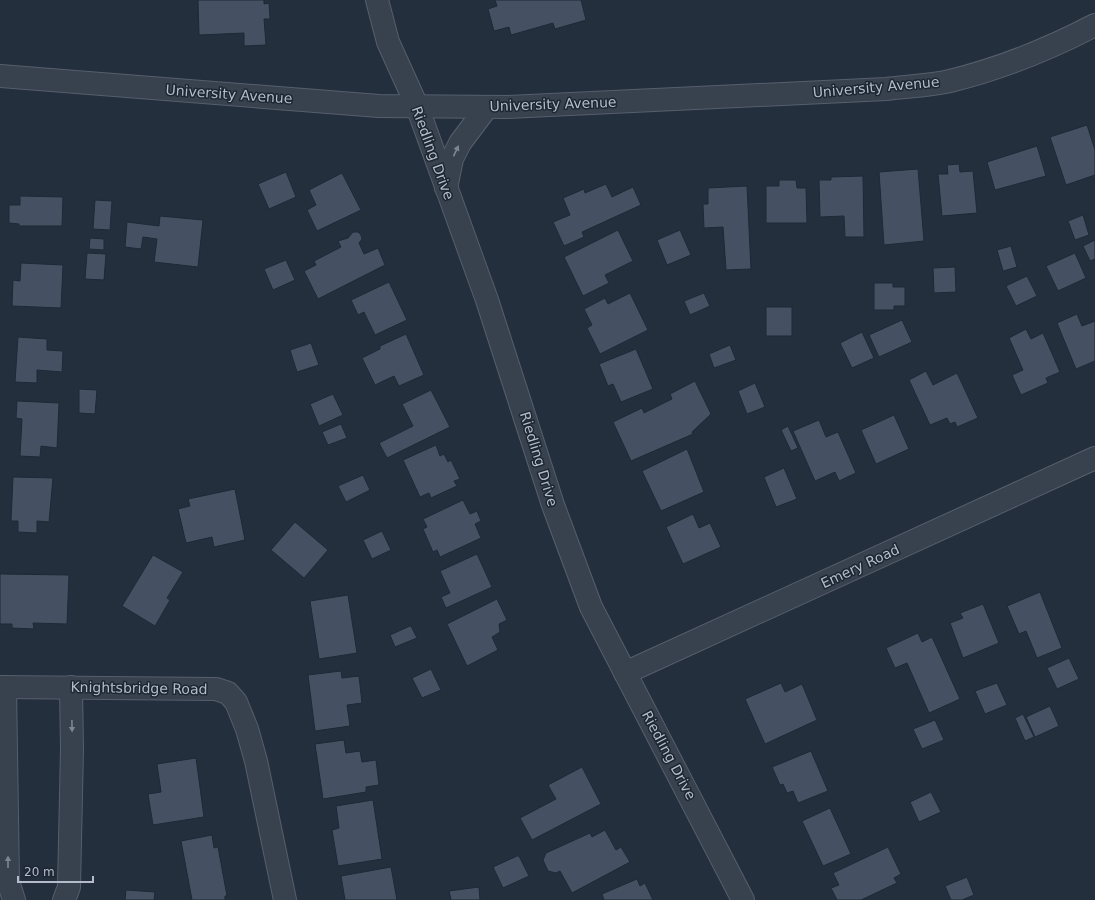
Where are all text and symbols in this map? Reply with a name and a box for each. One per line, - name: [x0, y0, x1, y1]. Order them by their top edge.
- street label: University Avenue: [812, 73, 940, 101]
- street label: University Avenue: [165, 82, 293, 106]
- street label: University Avenue: [489, 94, 617, 114]
- street label: Riedling Drive: [409, 104, 457, 202]
- one-way arrow: [453, 145, 459, 156]
- street label: Riedling Drive: [517, 410, 561, 508]
- street label: Emery Road: [818, 541, 902, 591]
- street label: Knightsbridge Road: [70, 679, 208, 697]
- street label: Riedling Drive: [639, 708, 699, 802]
- one-way arrow: [69, 720, 75, 733]
- one-way arrow: [5, 855, 11, 868]
- scale bar: [18, 858, 93, 884]
- text: 20 m: [24, 865, 55, 879]

